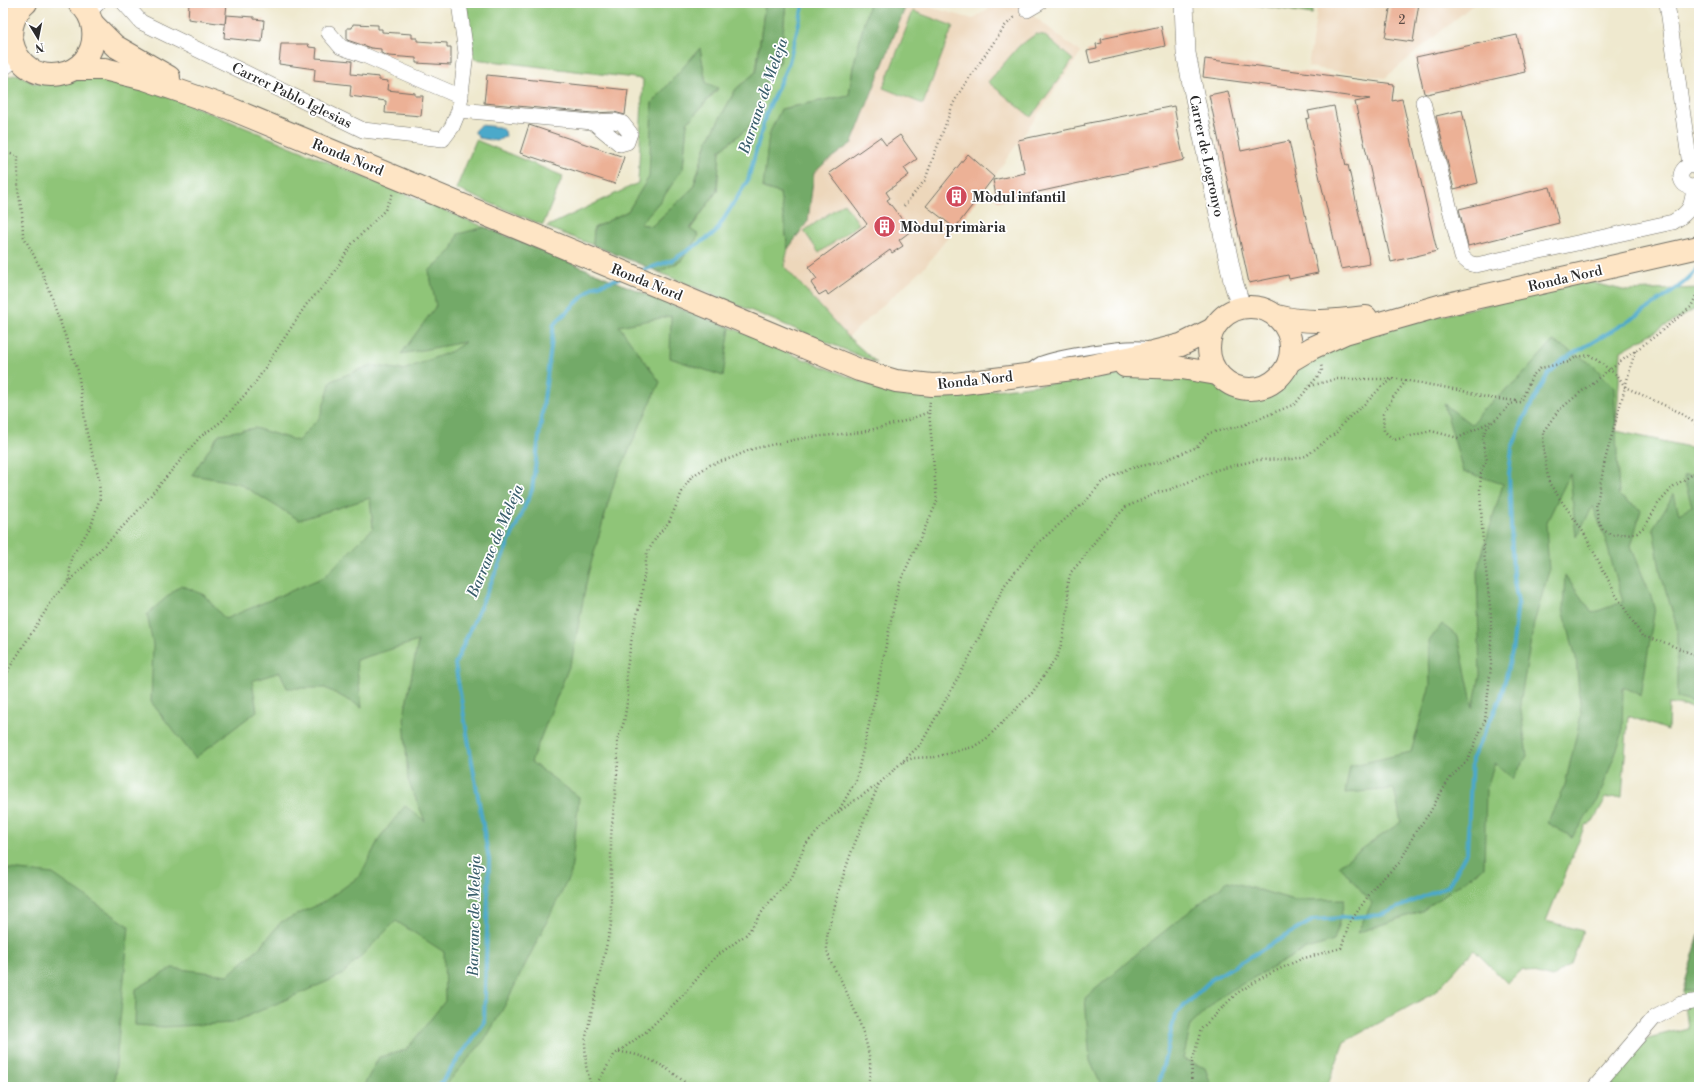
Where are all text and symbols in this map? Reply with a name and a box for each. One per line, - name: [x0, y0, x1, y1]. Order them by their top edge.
- house number: 2: [1399, 13, 1406, 28]
- north arrow: [18, 18, 58, 58]
- water label: Barranc de Meleja: [735, 35, 792, 157]
- text: N: [34, 39, 45, 55]
- street label: Carrer Pablo Iglesias: [229, 59, 355, 133]
- street label: Carrer de Logronyo: [1184, 94, 1228, 219]
- street label: Ronda Nord: [309, 135, 386, 180]
- building icon: Mòdul infantil: [943, 184, 969, 210]
- place label: Mòdul infantil: [972, 189, 1066, 207]
- building icon: Mòdul primària: [872, 214, 898, 240]
- place label: Mòdul primària: [900, 219, 1006, 237]
- street label: Ronda Nord: [608, 260, 685, 305]
- street label: Ronda Nord: [1526, 262, 1604, 296]
- street label: Ronda Nord: [937, 368, 1014, 394]
- water label: Barranc de Meleja: [463, 481, 528, 601]
- water label: Barranc de Meleja: [464, 855, 485, 978]

